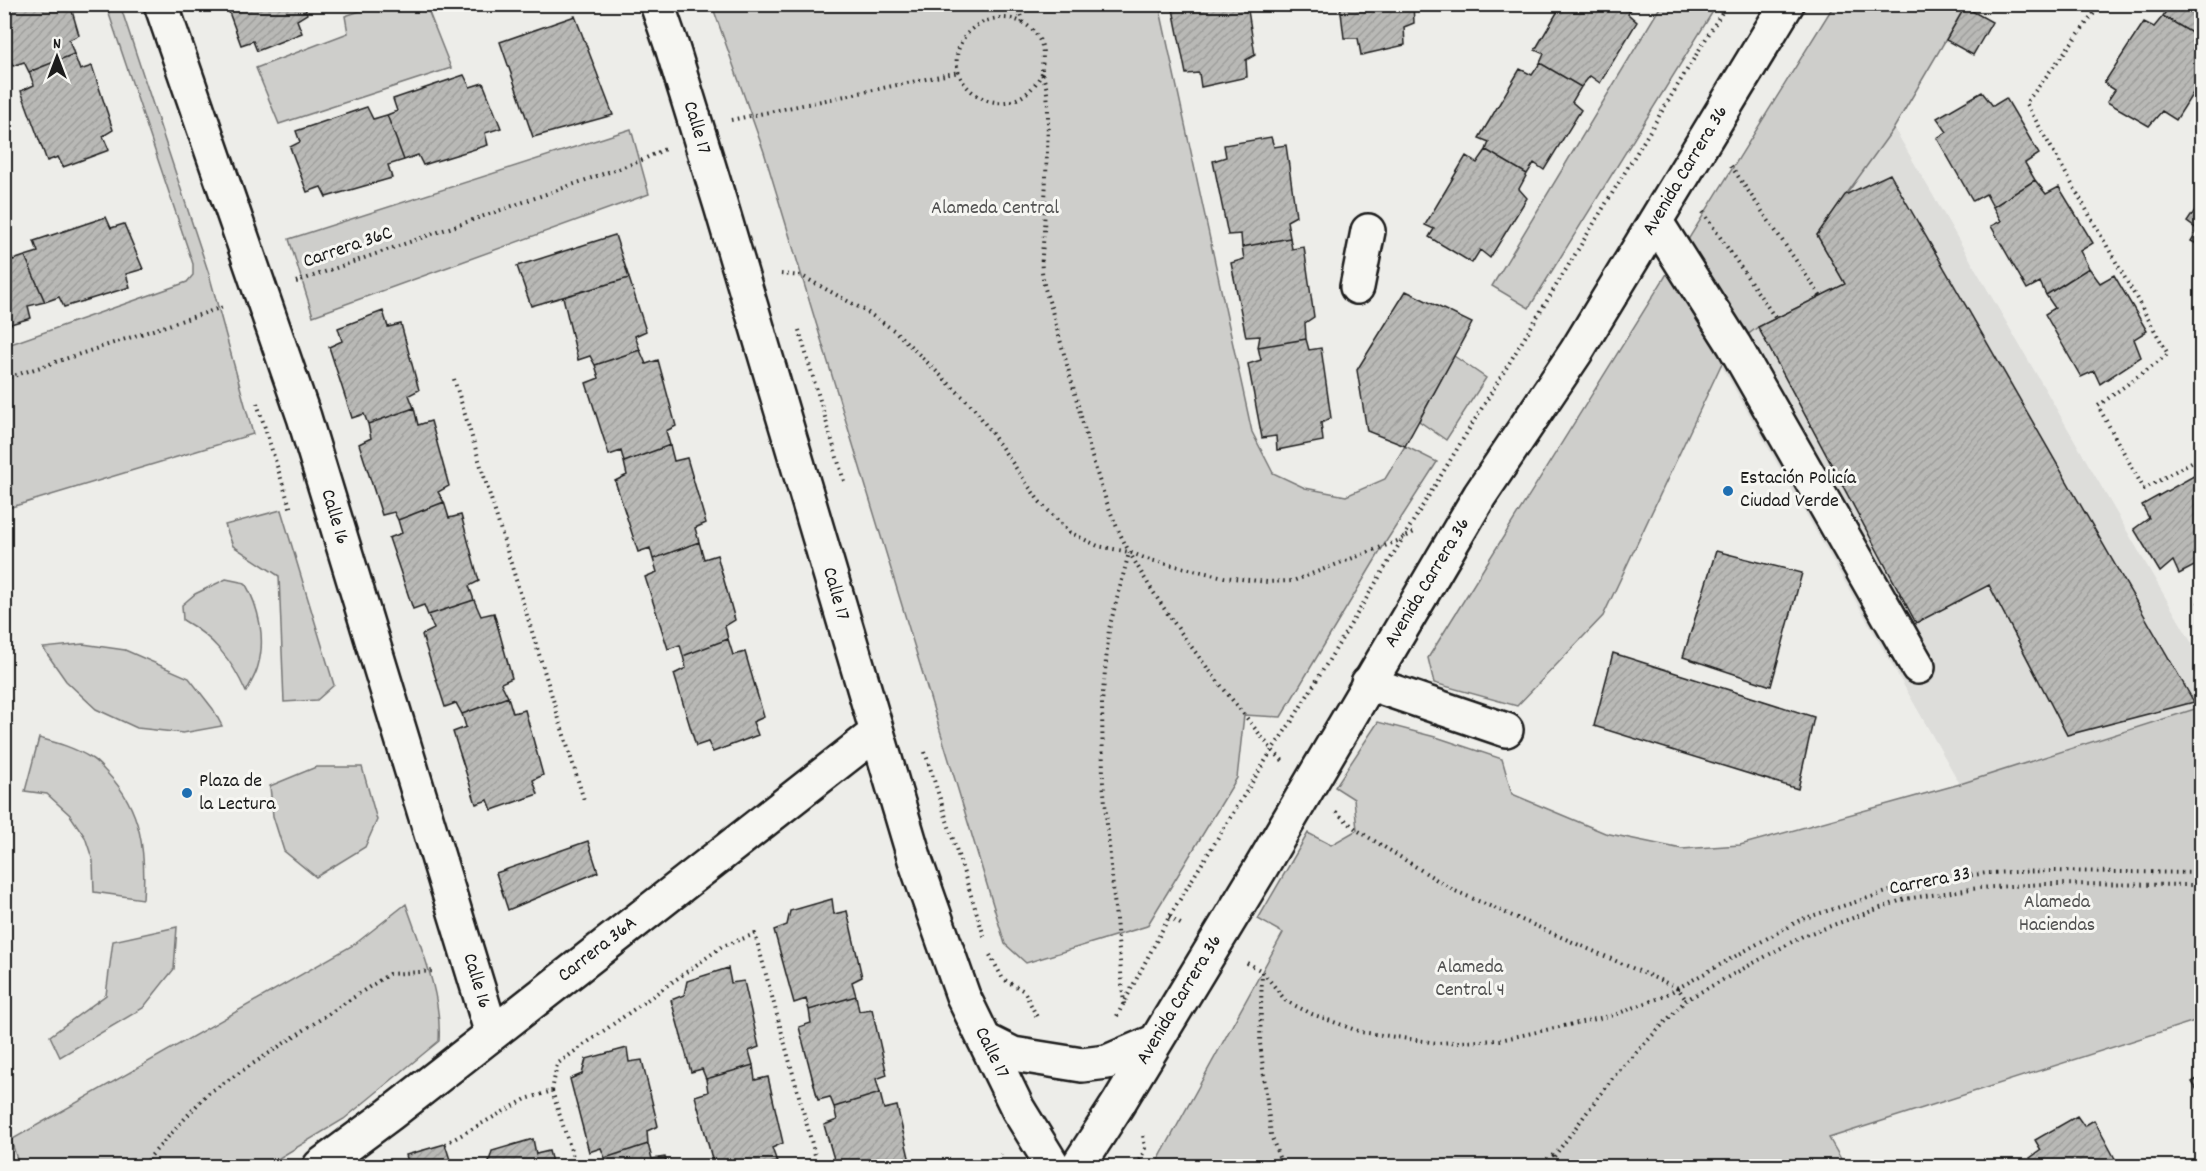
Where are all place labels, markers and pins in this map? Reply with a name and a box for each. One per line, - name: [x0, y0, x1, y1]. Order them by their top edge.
- place label: Estación Policía Ciudad Verde: [1740, 465, 1857, 516]
- marker: Estación Policía Ciudad Verde: [1721, 484, 1735, 498]
- place label: Plaza de la Lectura: [199, 768, 276, 819]
- marker: Plaza de la Lectura: [180, 786, 194, 800]

